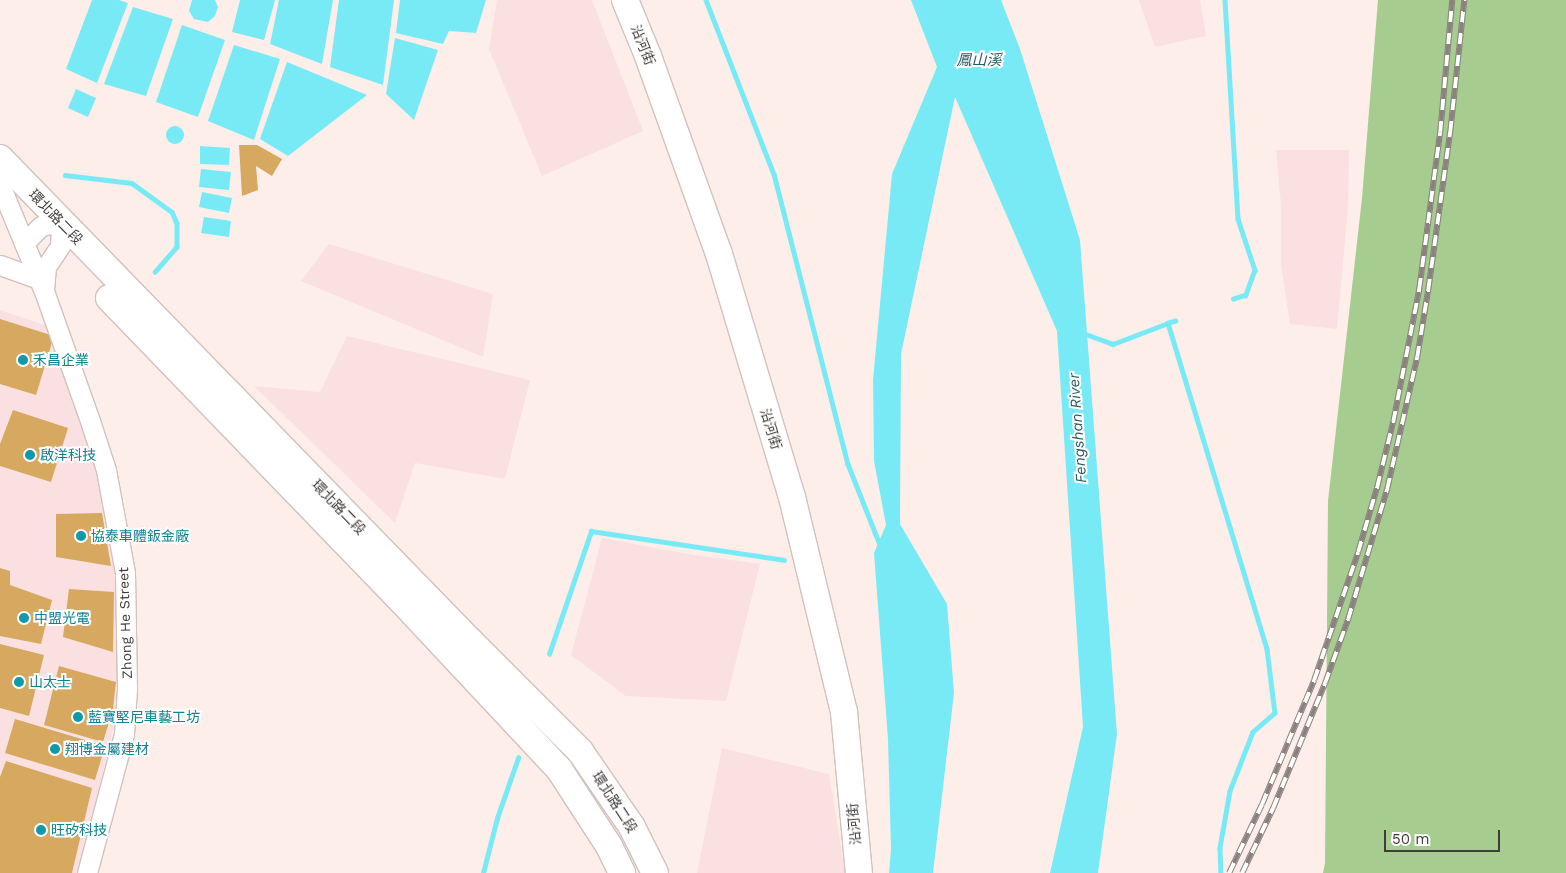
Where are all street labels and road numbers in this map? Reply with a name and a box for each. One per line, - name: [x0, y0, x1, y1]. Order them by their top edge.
- street label: 沿河街: [627, 22, 659, 68]
- street label: 環北路二段: [26, 186, 86, 248]
- street label: 沿河街: [757, 406, 785, 452]
- street label: 環北路二段: [309, 476, 369, 538]
- street label: Zhong He Street: [115, 567, 135, 679]
- street label: 環北路二段: [589, 768, 641, 836]
- street label: 沿河街: [844, 802, 864, 846]

